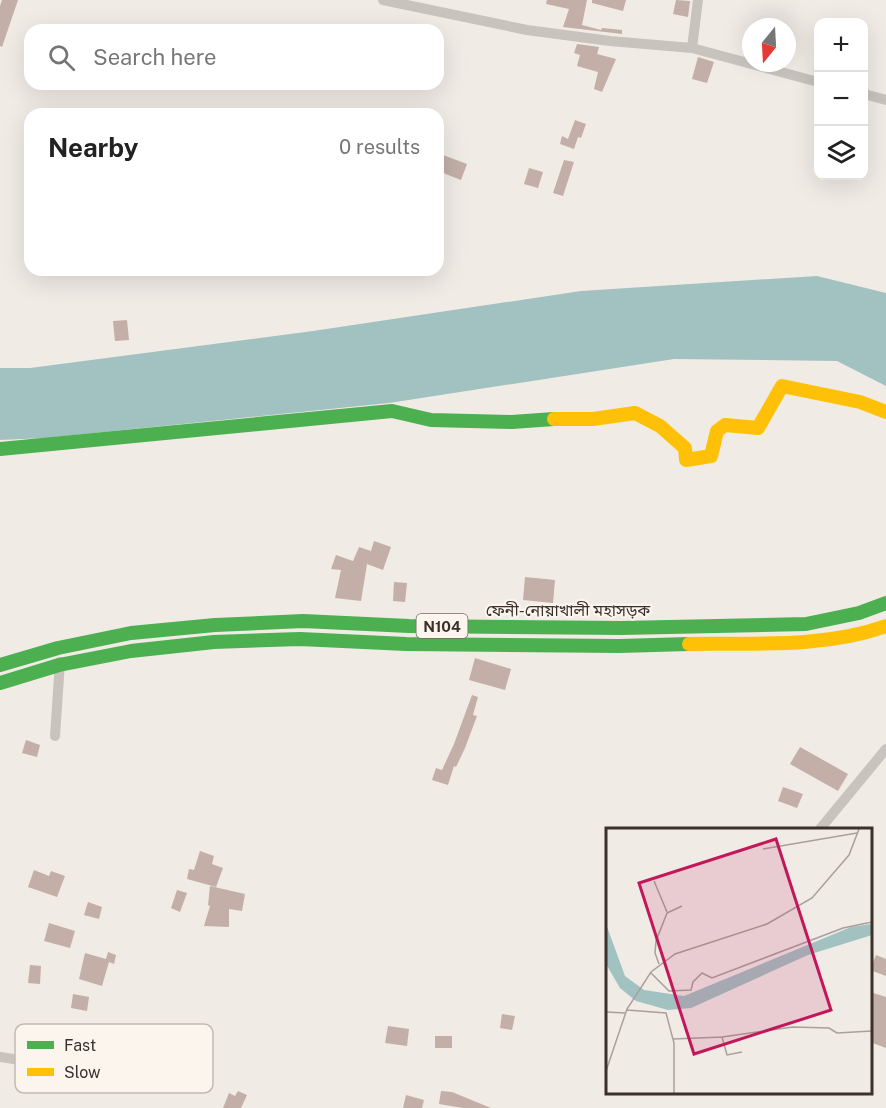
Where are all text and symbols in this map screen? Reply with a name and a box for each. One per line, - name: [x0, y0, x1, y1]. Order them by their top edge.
- north arrow: [742, 18, 796, 72]
- map controls: [814, 18, 868, 180]
- button: +: [814, 18, 868, 72]
- search box: [24, 24, 444, 90]
- icon: search: [45, 41, 78, 74]
- text: Search here: [93, 44, 217, 70]
- button: −: [814, 72, 868, 126]
- button: layers: [814, 126, 868, 180]
- text: Nearby: [48, 132, 138, 163]
- text: 0 results: [339, 135, 420, 159]
- street label: ফেনী-নোয়াখালী মহাসড়ক: [486, 601, 651, 620]
- road number: N104: [416, 614, 468, 638]
- inset map: [606, 828, 871, 1093]
- legend: [15, 1024, 213, 1093]
- text: Fast: [64, 1036, 96, 1055]
- text: Slow: [64, 1063, 101, 1082]

